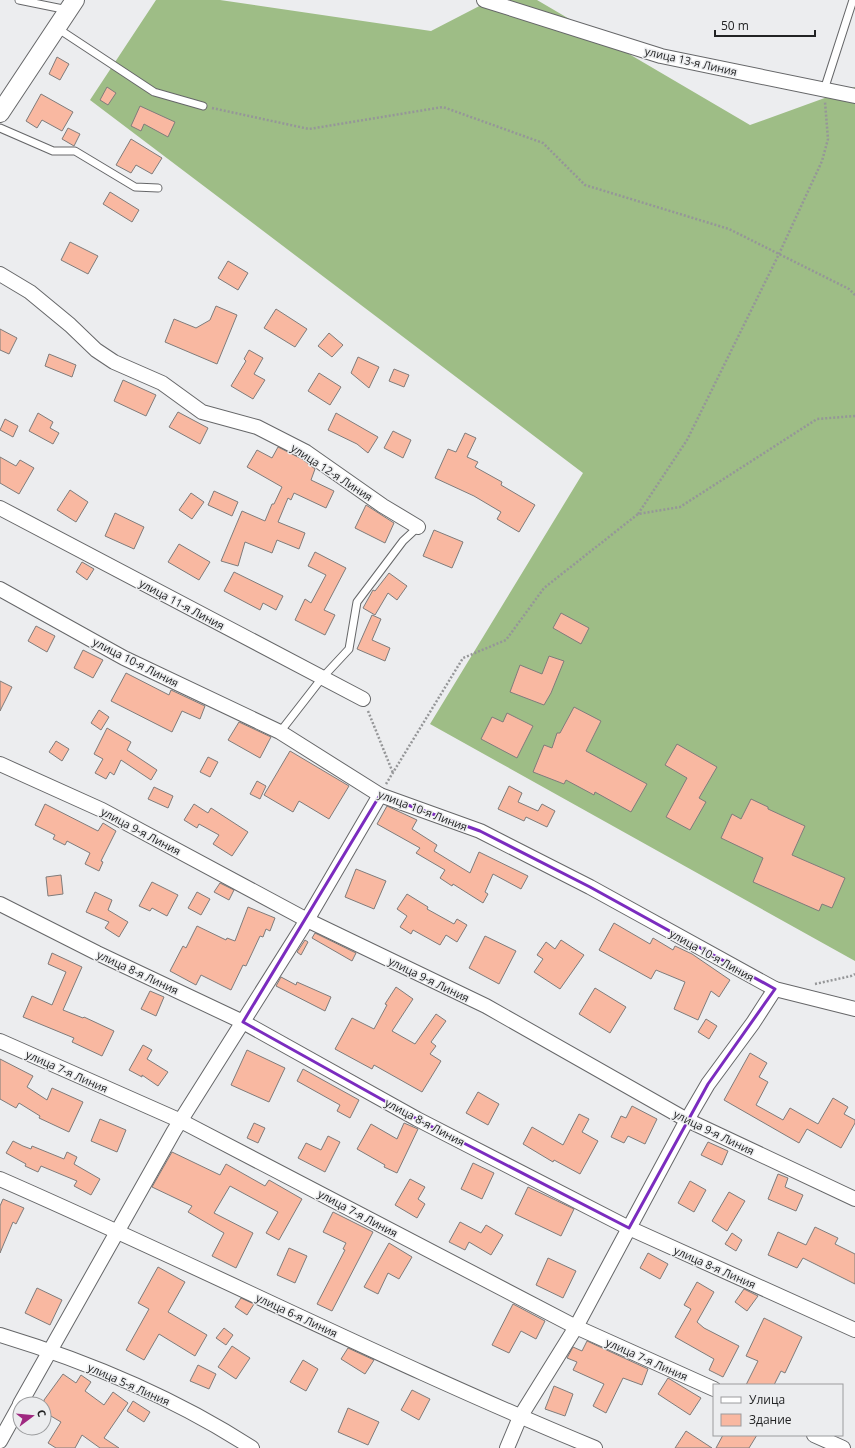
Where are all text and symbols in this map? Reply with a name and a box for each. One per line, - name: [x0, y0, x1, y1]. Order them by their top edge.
- scale bar: [715, 12, 815, 38]
- text: 50 m: [721, 17, 749, 34]
- street label: улица 13-я Линия: [643, 43, 739, 79]
- street label: улица 12-я Линия: [288, 440, 376, 504]
- street label: улица 11-я Линия: [137, 575, 227, 633]
- street label: улица 10-я Линия: [90, 634, 182, 690]
- street label: улица 10-я Линия: [376, 786, 470, 834]
- street label: улица 9-я Линия: [99, 804, 183, 858]
- street label: улица 10-я Линия: [667, 926, 757, 984]
- street label: улица 8-я Линия: [95, 947, 181, 997]
- street label: улица 9-я Линия: [386, 953, 472, 1005]
- street label: улица 7-я Линия: [24, 1046, 110, 1096]
- street label: улица 8-я Линия: [383, 1095, 467, 1149]
- street label: улица 9-я Линия: [671, 1106, 757, 1158]
- street label: улица 7-я Линия: [316, 1186, 400, 1240]
- street label: улица 8-я Линия: [672, 1242, 758, 1292]
- street label: улица 6-я Линия: [254, 1290, 340, 1340]
- street label: улица 7-я Линия: [604, 1334, 690, 1384]
- street label: улица 5-я Линия: [86, 1359, 172, 1409]
- legend: [713, 1384, 843, 1436]
- text: Улица: [749, 1391, 785, 1408]
- north arrow: [12, 1396, 52, 1436]
- text: С: [34, 1408, 50, 1419]
- text: Здание: [749, 1411, 792, 1428]

